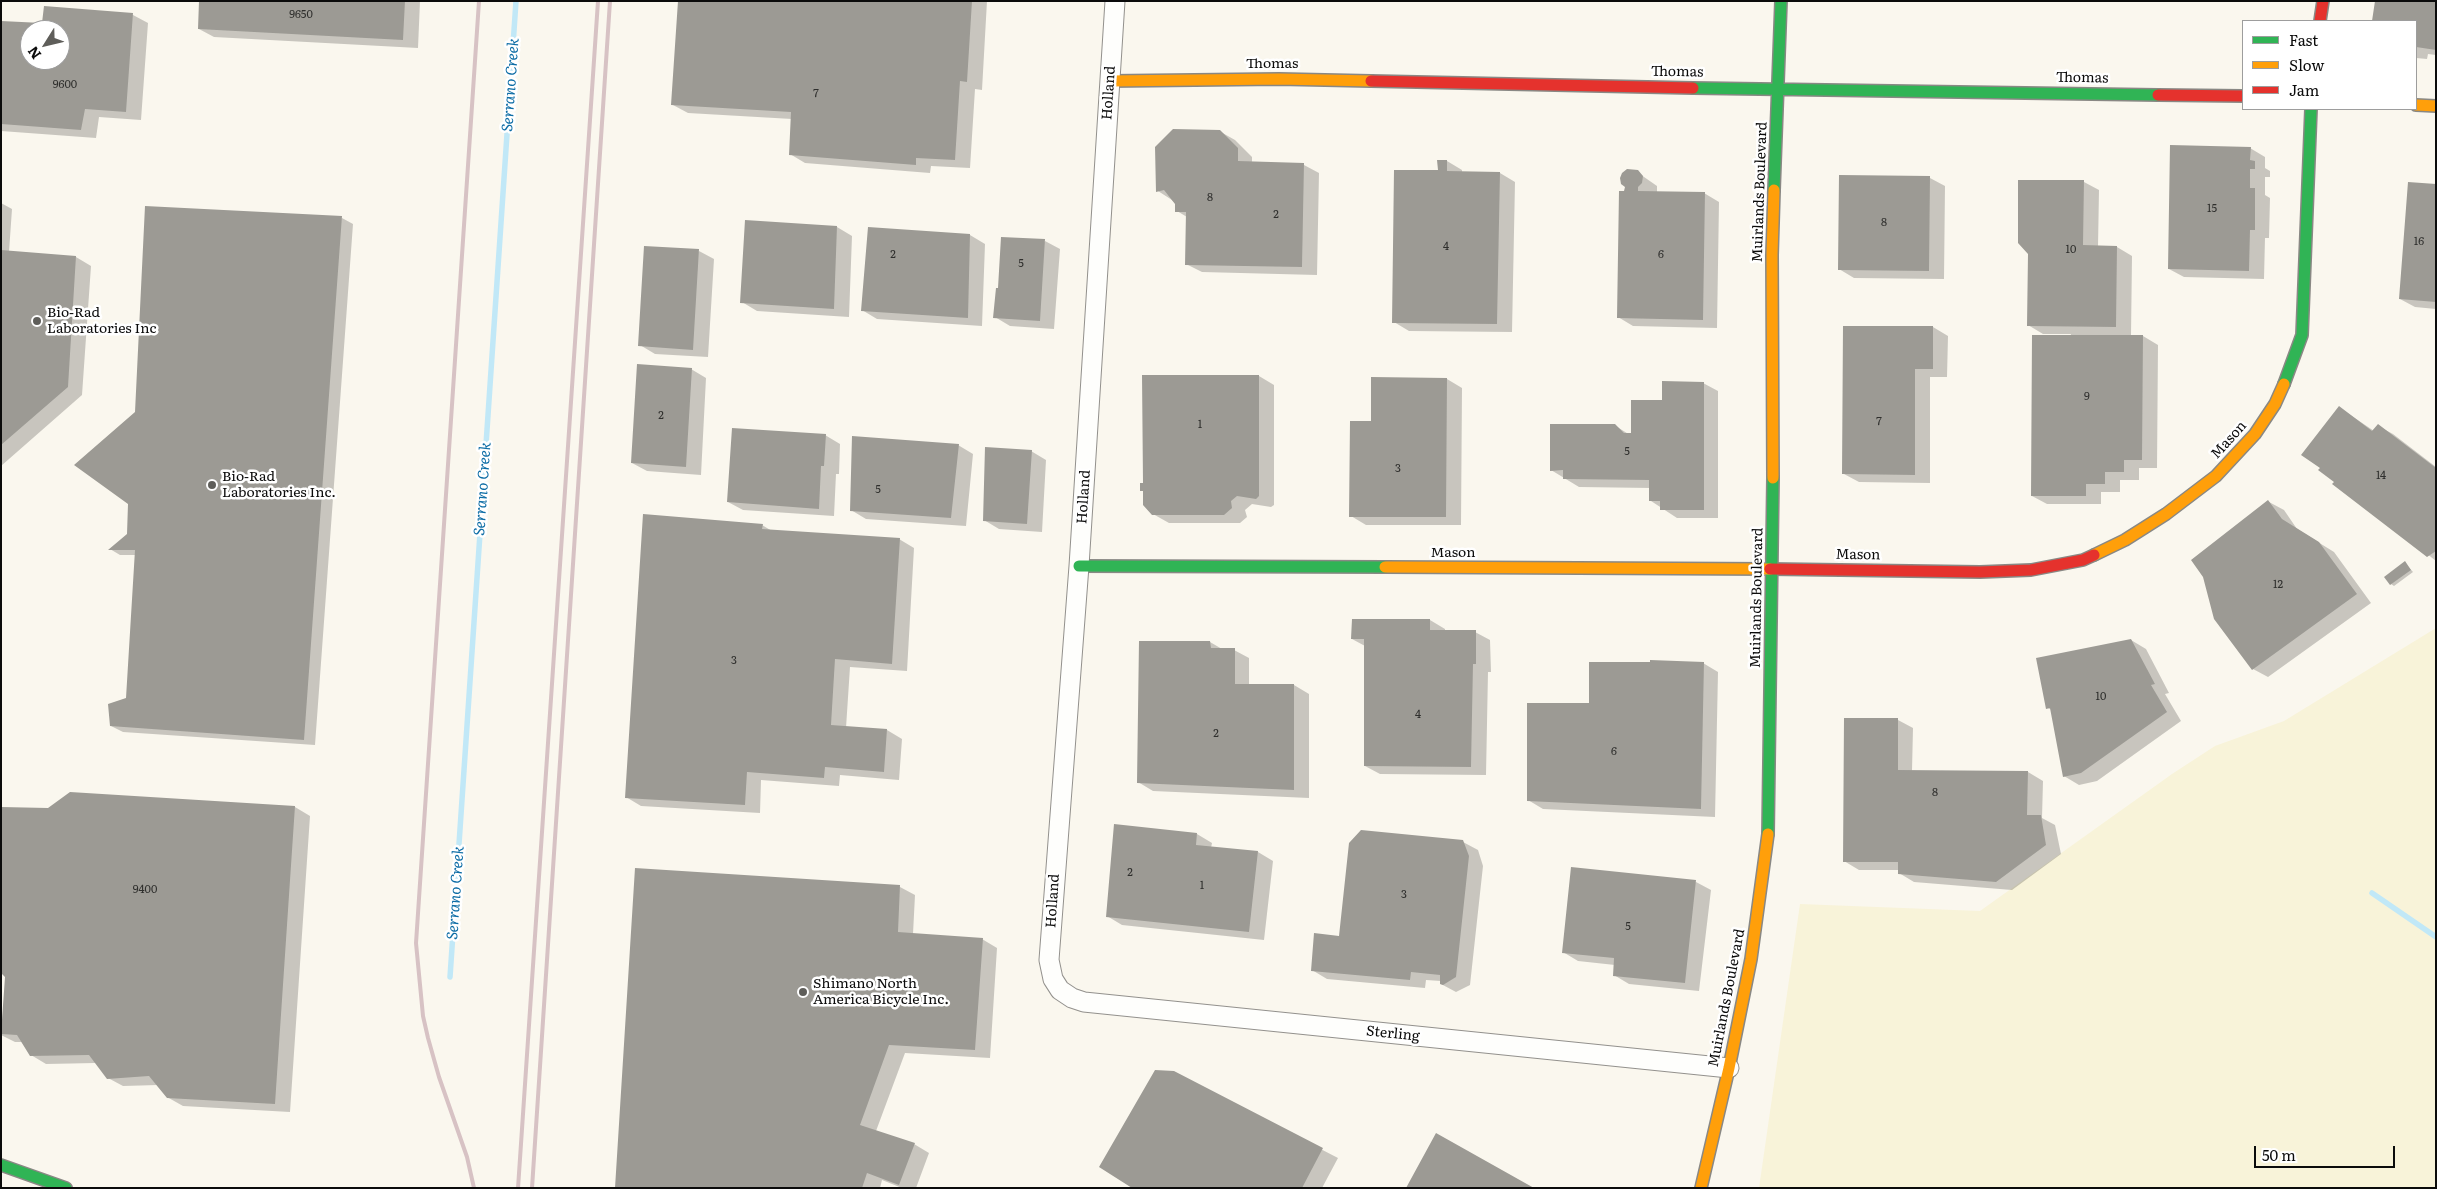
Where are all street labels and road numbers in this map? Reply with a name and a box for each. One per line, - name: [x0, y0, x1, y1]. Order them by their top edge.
- street label: Thomas: [1246, 56, 1298, 72]
- street label: Thomas: [1651, 63, 1703, 81]
- street label: Holland: [1099, 65, 1119, 121]
- street label: Thomas: [2056, 69, 2108, 87]
- street label: Muirlands Boulevard: [1749, 121, 1771, 263]
- street label: Mason: [2208, 418, 2250, 462]
- street label: Holland: [1074, 469, 1094, 525]
- street label: Muirlands Boulevard: [1747, 528, 1767, 668]
- street label: Mason: [1431, 545, 1475, 561]
- street label: Mason: [1835, 546, 1881, 564]
- street label: Holland: [1043, 873, 1063, 929]
- street label: Muirlands Boulevard: [1705, 927, 1749, 1069]
- street label: Sterling: [1365, 1023, 1421, 1045]

